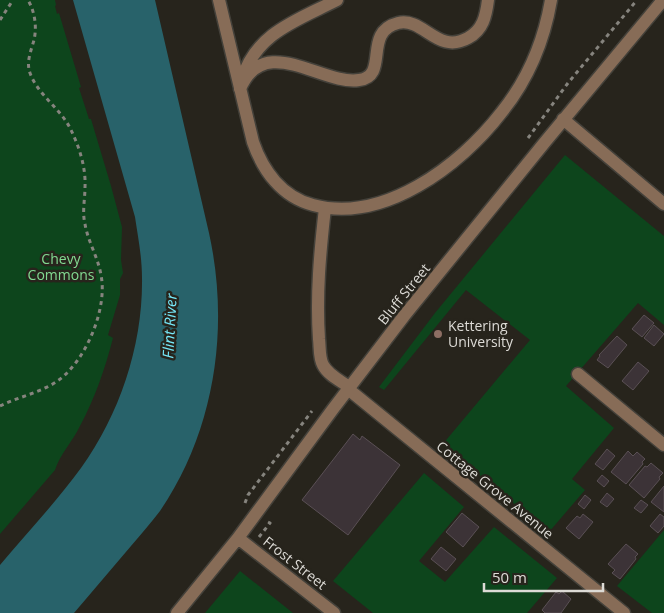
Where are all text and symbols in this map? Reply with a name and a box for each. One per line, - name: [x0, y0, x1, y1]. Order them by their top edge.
- park label: Chevy Commons: [28, 249, 95, 284]
- street label: Bluff Street: [373, 259, 434, 328]
- water label: Flint River: [157, 292, 181, 359]
- place label: Kettering University: [448, 316, 514, 351]
- marker: Kettering University: [432, 328, 444, 340]
- street label: Cottage Grove Avenue: [433, 436, 558, 543]
- street label: Frost Street: [260, 532, 331, 593]
- scale bar: [484, 560, 603, 592]
- text: 50 m: [492, 567, 527, 587]

